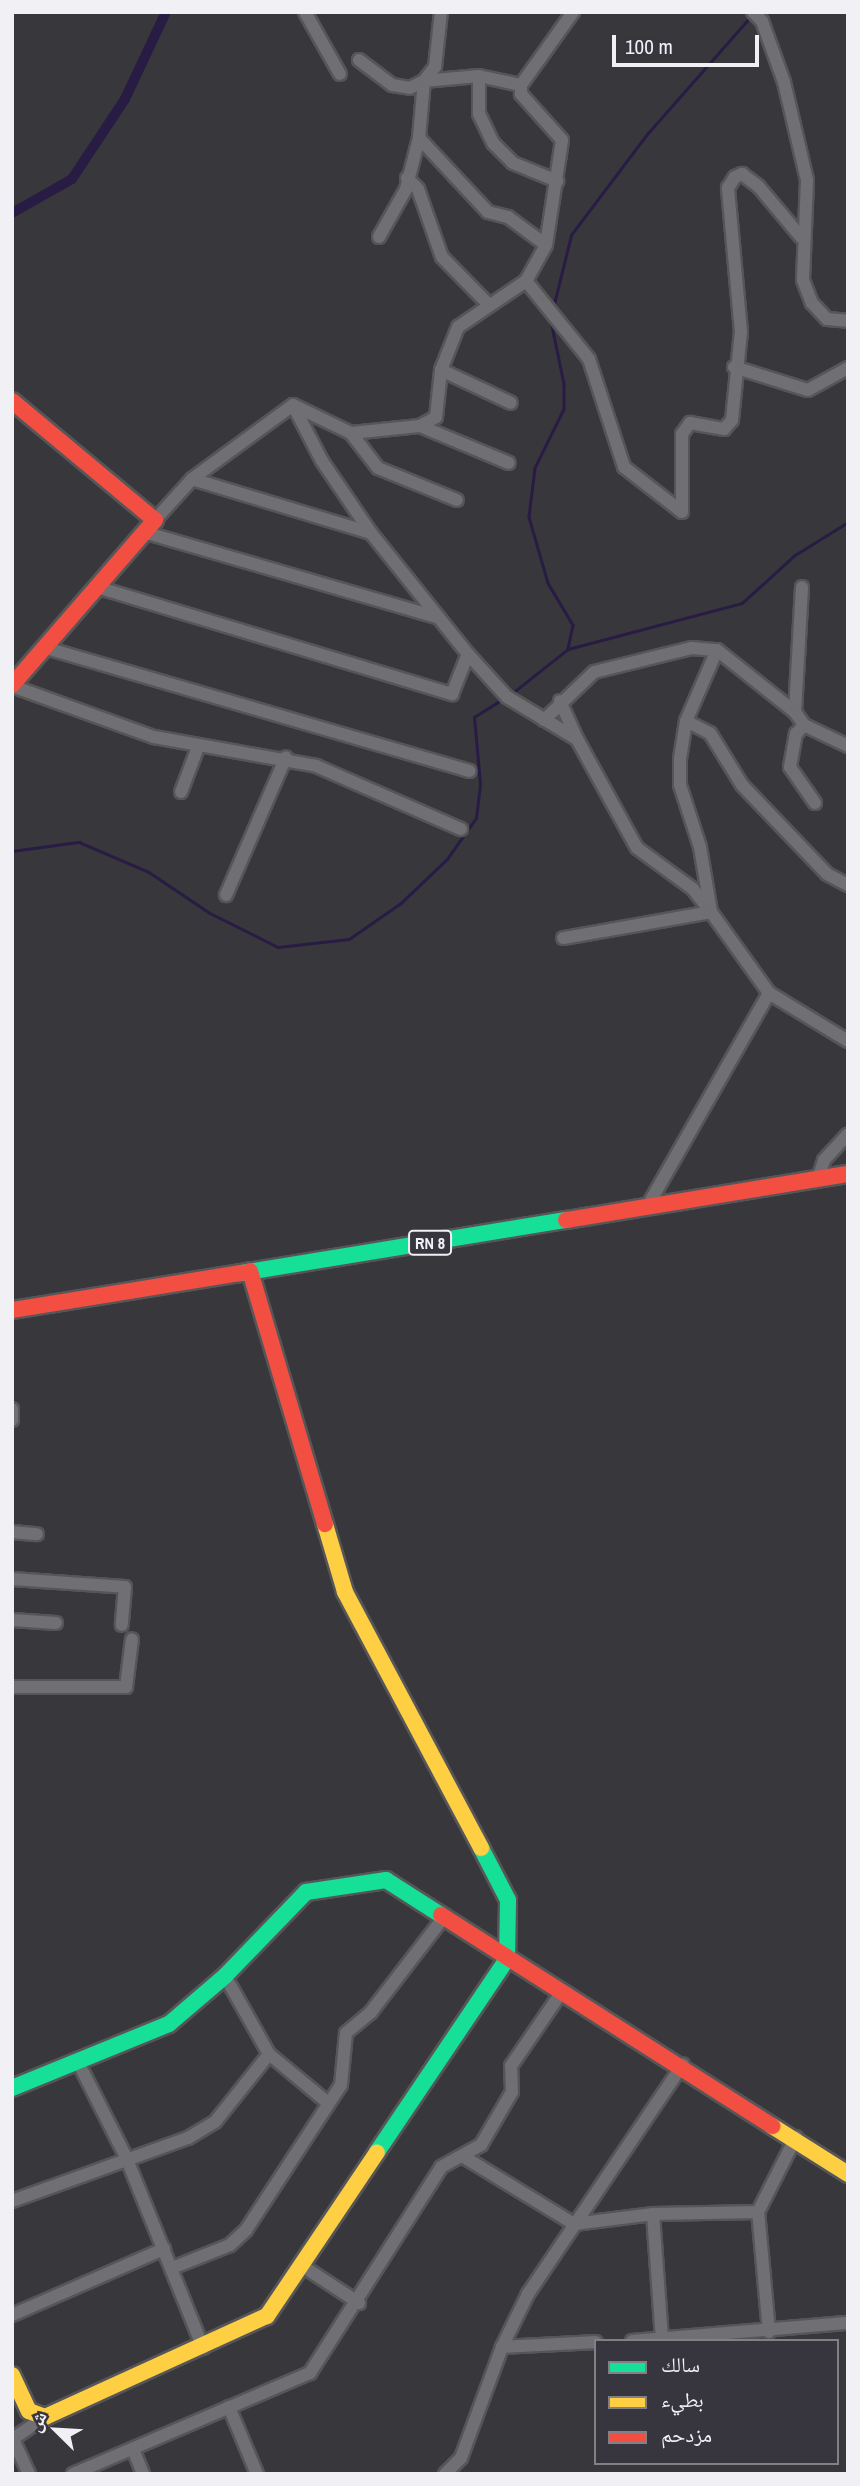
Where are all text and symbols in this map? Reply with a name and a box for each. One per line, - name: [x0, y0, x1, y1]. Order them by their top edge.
- scale bar: [615, 21, 762, 65]
- text: 100 m: [625, 32, 673, 61]
- road number: RN 8: [407, 1231, 453, 1256]
- legend: [594, 2339, 839, 2465]
- text: سالك: [661, 2350, 700, 2379]
- text: بطيء: [661, 2385, 704, 2414]
- north arrow: [21, 2395, 91, 2465]
- text: ش: [21, 2407, 53, 2436]
- text: مزدحم: [661, 2420, 712, 2449]

